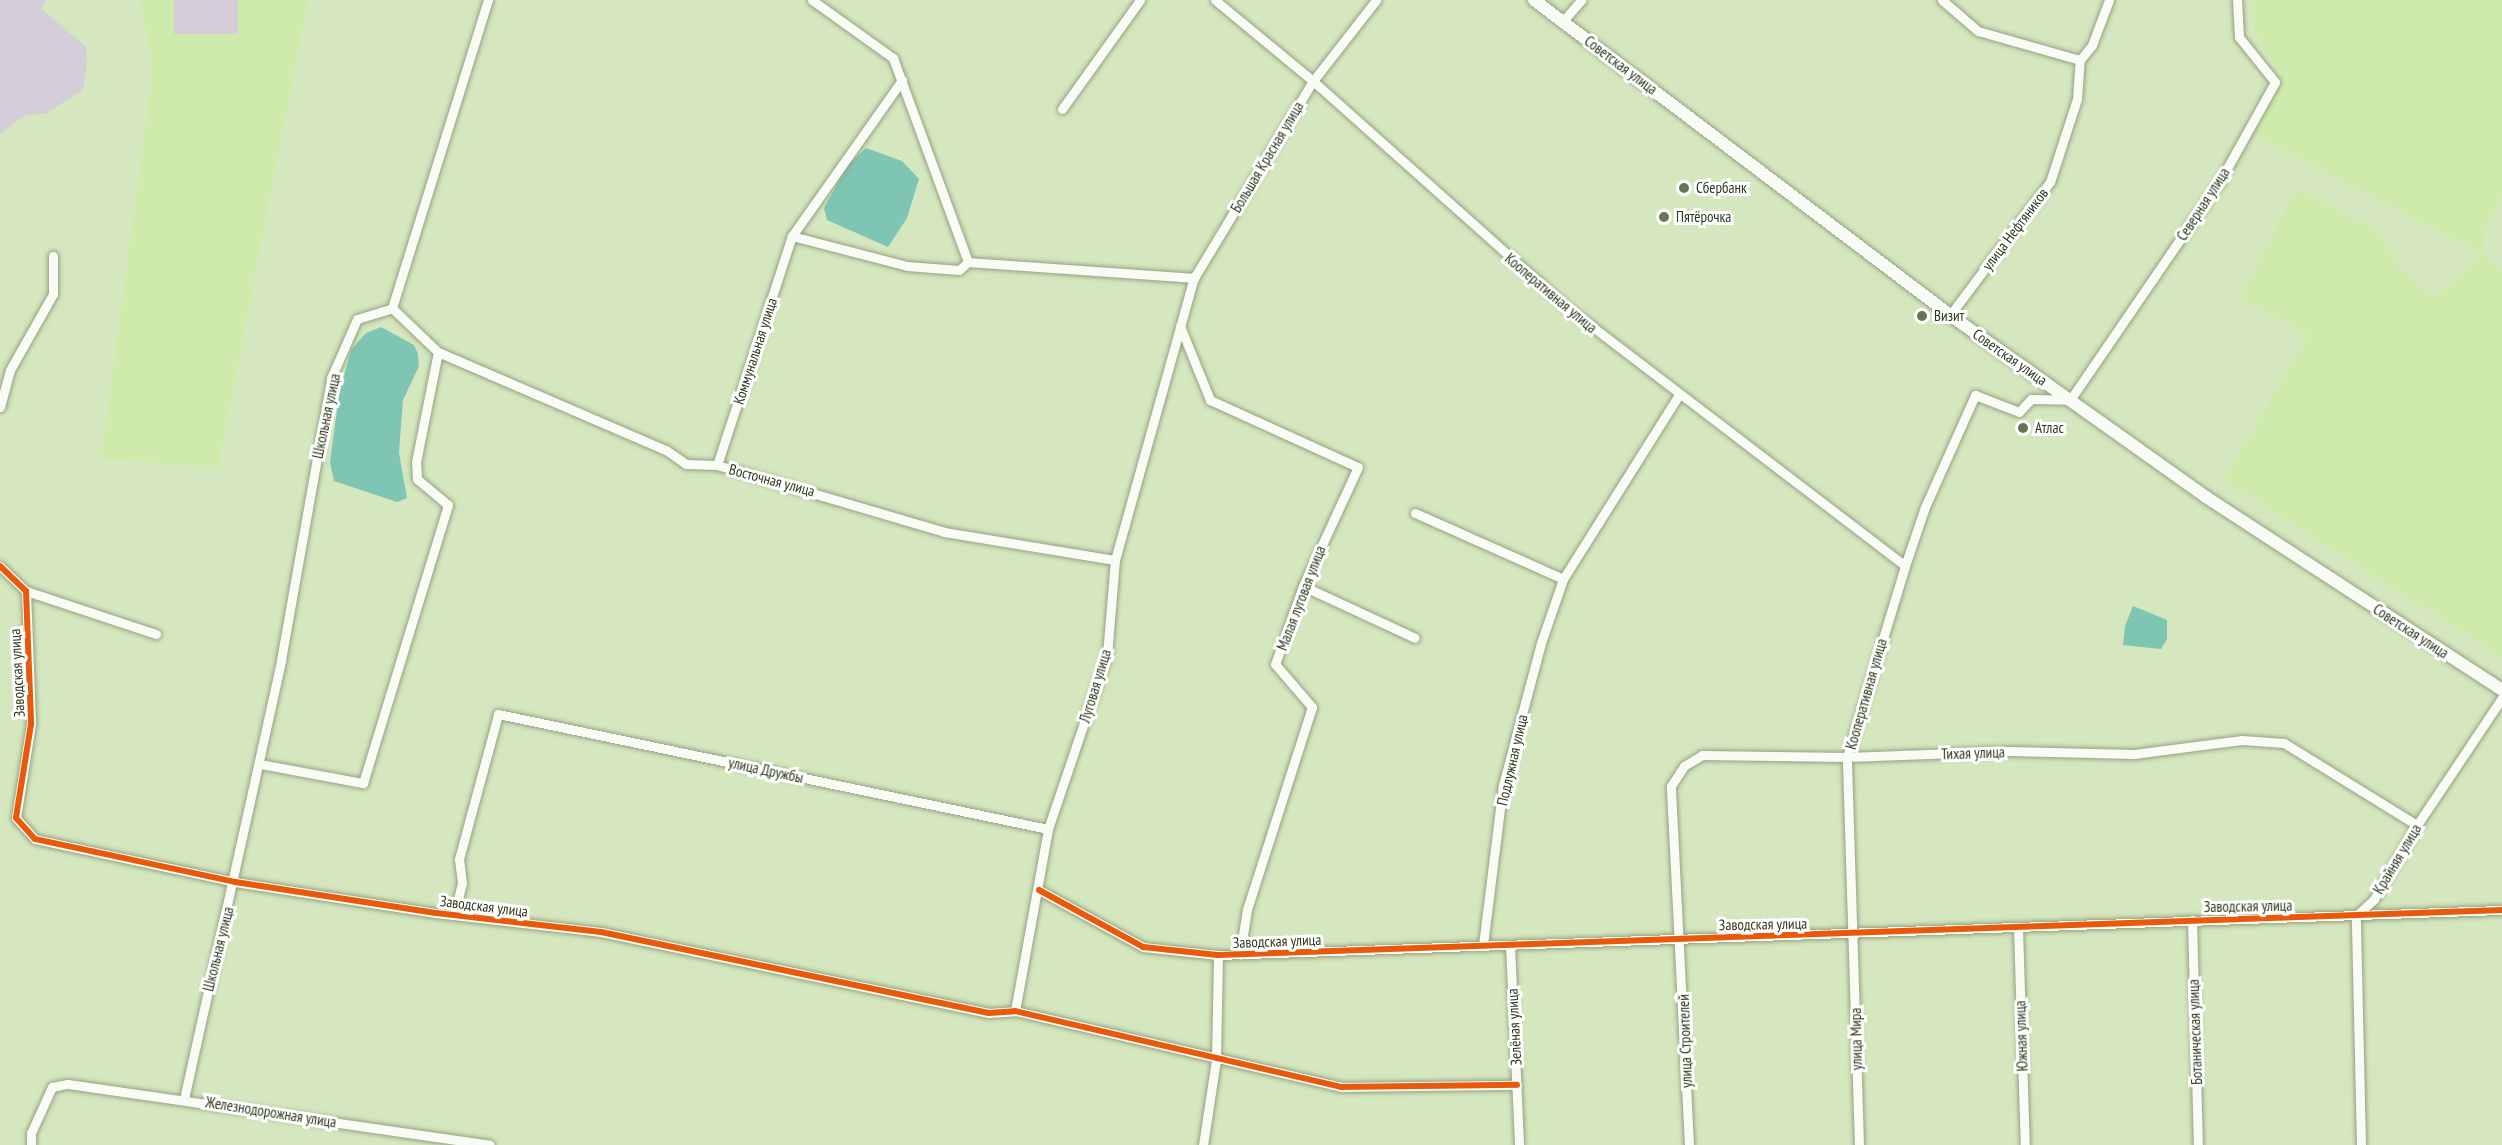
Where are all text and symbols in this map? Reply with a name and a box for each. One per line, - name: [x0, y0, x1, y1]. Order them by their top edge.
- street label: Советская улица: [1581, 32, 1661, 98]
- street label: Большая Красная улица: [1227, 98, 1307, 216]
- street label: Северная улица: [2173, 164, 2233, 244]
- place label: Сбербанк: [1696, 179, 1747, 197]
- marker: Сбербанк: [1677, 181, 1691, 195]
- street label: улица Нефтяников: [1978, 184, 2052, 274]
- place label: Пятёрочка: [1676, 208, 1731, 226]
- marker: Пятёрочка: [1657, 210, 1671, 224]
- street label: Кооперативная улица: [1501, 249, 1601, 337]
- street label: Коммунальная улица: [729, 295, 781, 407]
- place label: Визит: [1934, 307, 1964, 325]
- marker: Визит: [1915, 309, 1929, 323]
- street label: Советская улица: [1969, 325, 2051, 389]
- street label: Школьная улица: [308, 372, 344, 460]
- place label: Атлас: [2035, 419, 2064, 437]
- marker: Атлас: [2016, 421, 2030, 435]
- street label: Восточная улица: [727, 460, 817, 500]
- street label: Малая луговая улица: [1273, 543, 1329, 653]
- street label: Советская улица: [2370, 600, 2452, 662]
- street label: Заводская улица: [6, 628, 28, 718]
- street label: Кооперативная улица: [1842, 636, 1890, 752]
- street label: Луговая улица: [1075, 647, 1115, 725]
- street label: Подлужная улица: [1493, 713, 1531, 807]
- street label: Тихая улица: [1941, 743, 2005, 763]
- street label: улица Дружбы: [727, 753, 805, 787]
- street label: Крайняя улица: [2369, 821, 2425, 897]
- street label: Заводская улица: [439, 892, 529, 920]
- street label: Заводская улица: [2204, 896, 2292, 916]
- street label: Школьная улица: [199, 905, 237, 993]
- street label: Заводская улица: [1719, 914, 1807, 934]
- street label: Заводская улица: [1232, 930, 1322, 952]
- street label: Ботаническая улица: [2184, 979, 2206, 1085]
- street label: Зелёная улица: [1503, 988, 1525, 1066]
- street label: улица Строителей: [1674, 994, 1696, 1088]
- street label: Южная улица: [2011, 1000, 2031, 1072]
- street label: улица Мира: [1846, 1008, 1866, 1070]
- street label: Железнодорожная улица: [204, 1093, 338, 1131]

